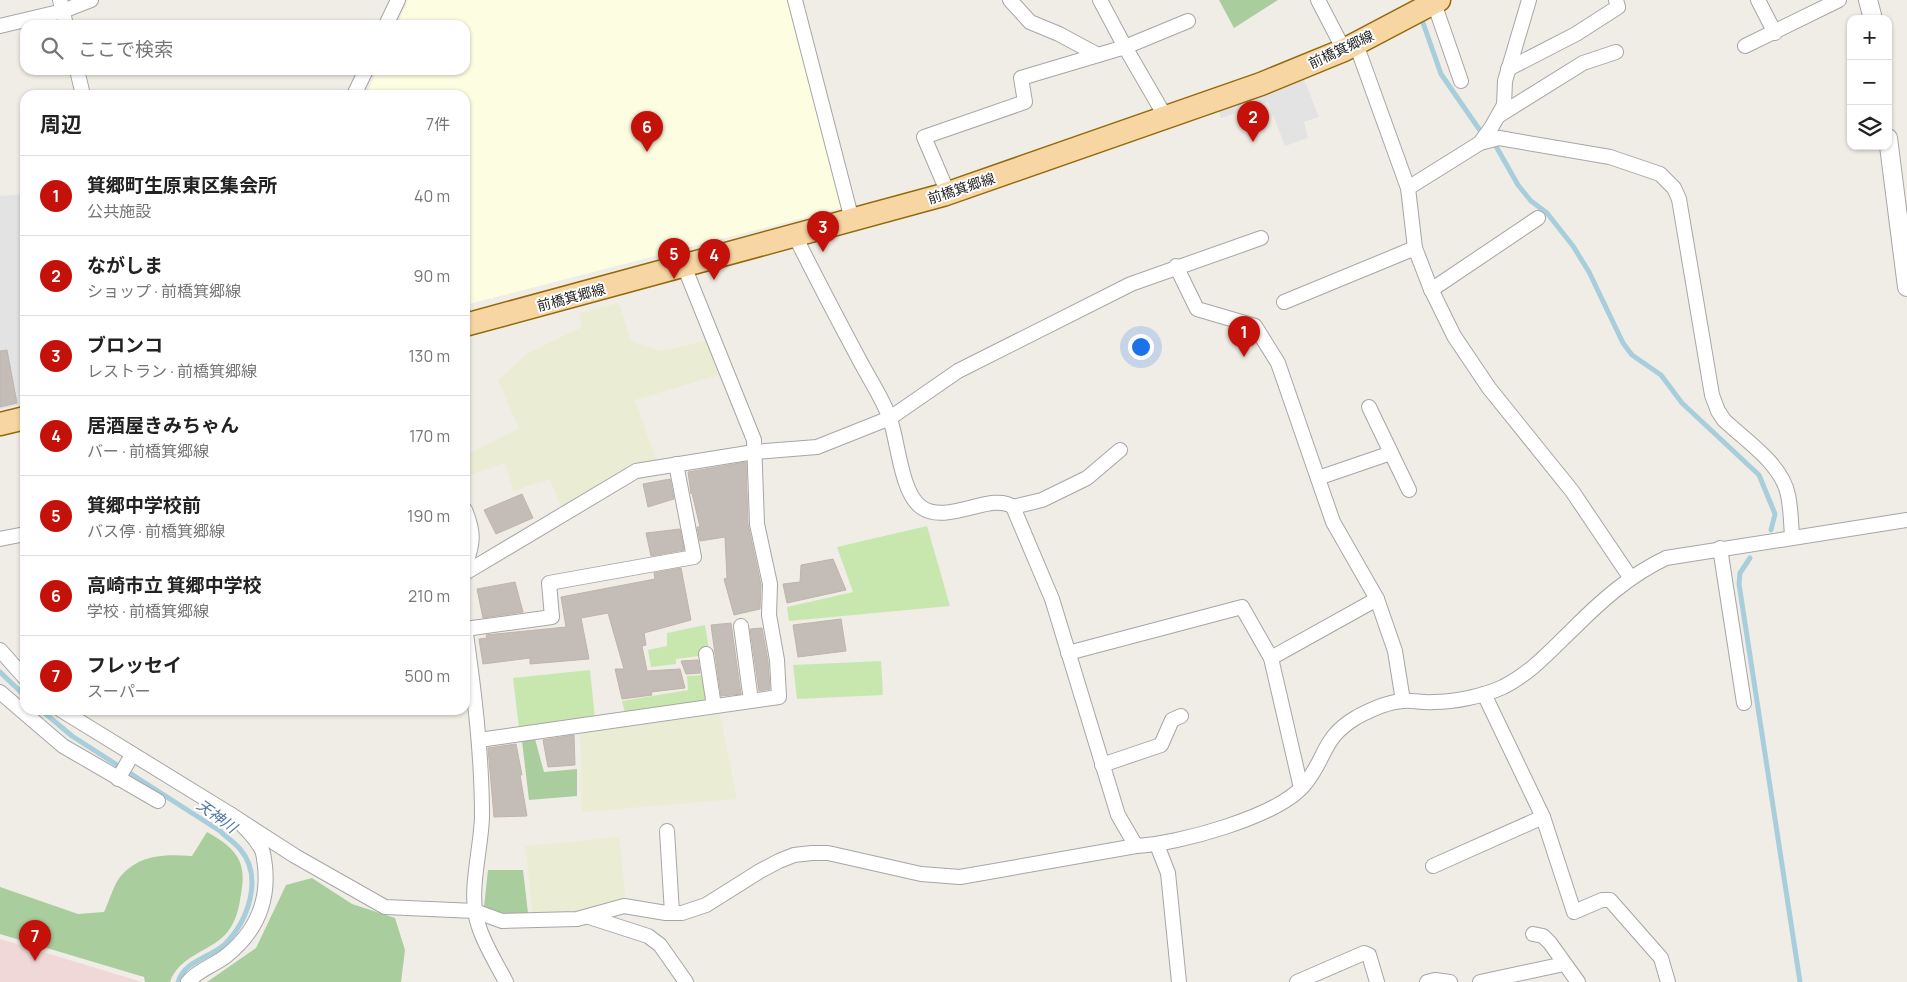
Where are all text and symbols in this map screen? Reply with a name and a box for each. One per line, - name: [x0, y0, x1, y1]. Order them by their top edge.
- map controls: [1847, 15, 1892, 150]
- button: +: [1847, 15, 1892, 60]
- search box: [20, 20, 470, 75]
- street label: 前橋箕郷線: [1305, 26, 1377, 72]
- icon: search: [38, 34, 66, 62]
- text: ここで検索: [78, 36, 173, 62]
- button: −: [1847, 60, 1892, 105]
- pin: 2: [1237, 101, 1269, 142]
- button: layers: [1847, 105, 1892, 150]
- text: 周辺: [40, 110, 82, 138]
- pin: 6: [631, 111, 663, 152]
- text: 7件: [426, 113, 450, 135]
- street label: 前橋箕郷線: [925, 168, 997, 208]
- text: 箕郷町生原東区集会所: [87, 172, 277, 198]
- text: 1: [52, 185, 60, 207]
- text: 40 m: [414, 185, 450, 207]
- text: 公共施設: [87, 200, 151, 222]
- pin: 3: [807, 211, 839, 252]
- pin: 5: [658, 238, 690, 279]
- pin: 4: [698, 239, 730, 280]
- text: ながしま: [87, 252, 163, 278]
- text: 2: [51, 265, 61, 287]
- text: 90 m: [414, 265, 450, 287]
- street label: 前橋箕郷線: [535, 279, 607, 315]
- text: ショップ · 前橋箕郷線: [87, 280, 241, 302]
- pin: 1: [1228, 316, 1260, 357]
- text: ブロンコ: [87, 332, 163, 358]
- your location: [1128, 334, 1154, 360]
- text: 3: [51, 345, 61, 367]
- text: 130 m: [408, 345, 450, 367]
- text: レストラン · 前橋箕郷線: [87, 360, 257, 382]
- text: 居酒屋きみちゃん: [87, 412, 239, 438]
- text: 4: [51, 425, 61, 447]
- text: 170 m: [409, 425, 450, 447]
- text: バー · 前橋箕郷線: [87, 440, 209, 462]
- text: 箕郷中学校前: [87, 492, 201, 518]
- text: 5: [51, 505, 61, 527]
- text: 190 m: [407, 505, 450, 527]
- text: バス停 · 前橋箕郷線: [87, 520, 225, 542]
- text: 高崎市立 箕郷中学校: [87, 572, 262, 598]
- text: 6: [51, 585, 61, 607]
- text: 210 m: [408, 585, 450, 607]
- text: 学校 · 前橋箕郷線: [87, 600, 209, 622]
- text: フレッセイ: [87, 652, 182, 678]
- text: 7: [52, 665, 60, 687]
- text: 500 m: [404, 665, 450, 687]
- text: スーパー: [87, 680, 151, 702]
- water label: 天神川: [193, 794, 243, 839]
- pin: 7: [19, 920, 51, 961]

